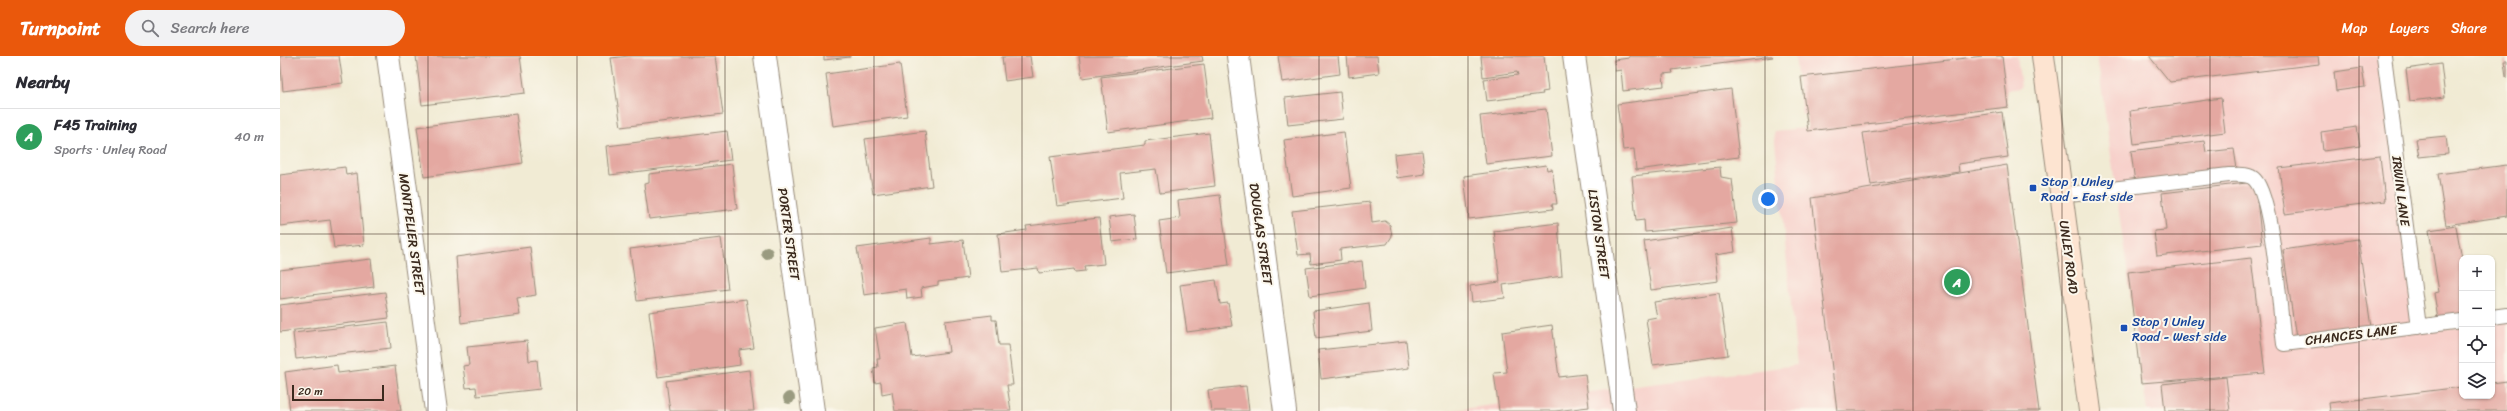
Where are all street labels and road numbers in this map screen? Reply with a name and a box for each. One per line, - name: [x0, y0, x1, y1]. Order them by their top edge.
- street label: IRWIN LANE: [2385, 154, 2417, 228]
- street label: MONTPELIER STREET: [392, 172, 432, 297]
- street label: DOUGLAS STREET: [1242, 182, 1280, 288]
- street label: PORTER STREET: [771, 186, 807, 283]
- street label: LISTON STREET: [1581, 188, 1617, 281]
- street label: UNLEY ROAD: [2052, 219, 2086, 295]
- street label: CHANCES LANE: [2304, 318, 2399, 352]

